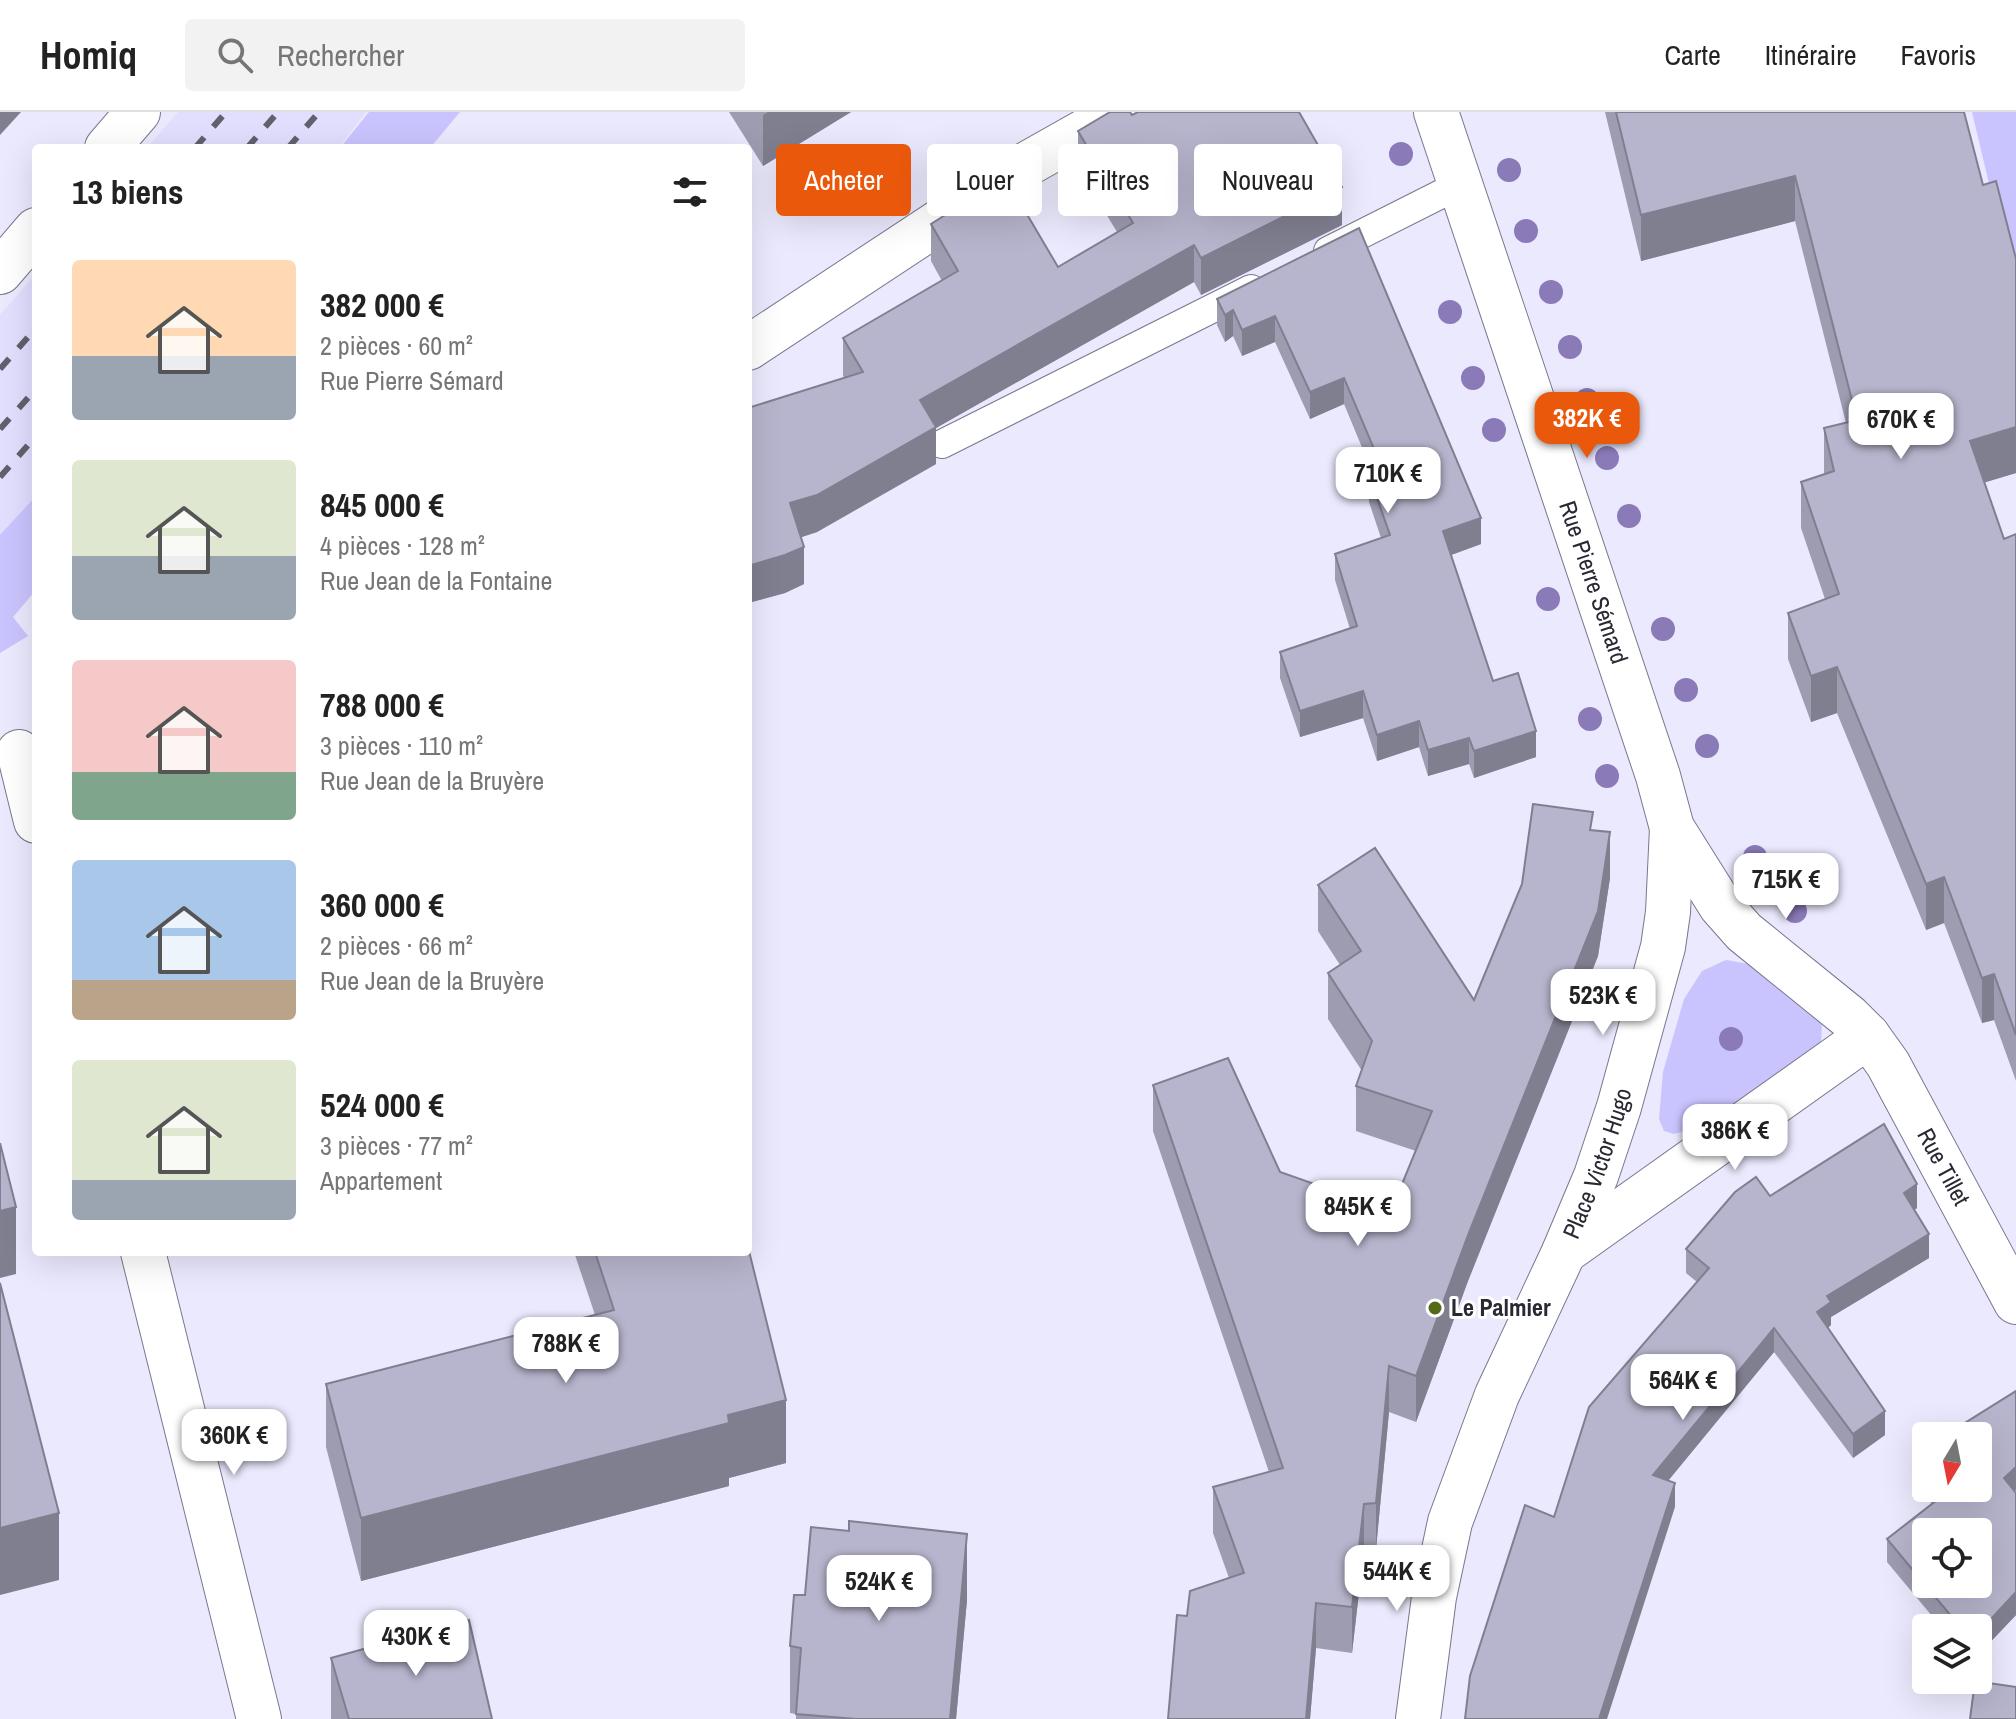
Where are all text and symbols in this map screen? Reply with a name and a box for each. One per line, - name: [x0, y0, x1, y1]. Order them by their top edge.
- search box: [185, 19, 745, 91]
- text: Homiq: [40, 30, 137, 81]
- icon: search: [213, 33, 257, 77]
- text: Rechercher: [277, 35, 404, 75]
- text: Carte: [1665, 36, 1721, 74]
- text: Itinéraire: [1765, 36, 1857, 74]
- text: Favoris: [1901, 36, 1976, 74]
- chip: Acheter: [776, 144, 911, 216]
- chip: Louer: [927, 144, 1042, 216]
- chip: Filtres: [1058, 144, 1178, 216]
- chip: Nouveau: [1194, 144, 1342, 216]
- text: 13 biens: [72, 169, 184, 215]
- icon: filters: [668, 170, 712, 214]
- text: 382 000 €: [320, 282, 444, 328]
- icon: home: [136, 292, 232, 388]
- text: 2 pièces · 60 m²: [320, 328, 473, 363]
- text: Rue Pierre Sémard: [320, 363, 504, 398]
- pin: 382K €: [1522, 392, 1652, 460]
- pin: 670K €: [1836, 393, 1966, 461]
- text: 382K €: [1553, 400, 1621, 435]
- text: 670K €: [1867, 401, 1935, 436]
- pin: 710K €: [1323, 447, 1453, 515]
- text: 710K €: [1354, 455, 1422, 490]
- text: 845 000 €: [320, 482, 444, 528]
- icon: home: [136, 492, 232, 588]
- street label: Rue Pierre Sémard: [1552, 497, 1636, 668]
- text: 4 pièces · 128 m²: [320, 528, 485, 563]
- text: Rue Jean de la Fontaine: [320, 563, 552, 598]
- text: 788 000 €: [320, 682, 444, 728]
- icon: home: [136, 692, 232, 788]
- text: 3 pièces · 110 m²: [320, 728, 483, 763]
- text: Rue Jean de la Bruyère: [320, 763, 544, 798]
- pin: 715K €: [1721, 853, 1851, 921]
- text: 715K €: [1752, 861, 1820, 896]
- text: 360 000 €: [320, 882, 444, 928]
- icon: home: [136, 892, 232, 988]
- text: 2 pièces · 66 m²: [320, 928, 473, 963]
- text: Rue Jean de la Bruyère: [320, 963, 544, 998]
- pin: 523K €: [1538, 969, 1668, 1037]
- text: 523K €: [1569, 977, 1637, 1012]
- text: 524 000 €: [320, 1082, 444, 1128]
- street label: Place Victor Hugo: [1554, 1084, 1638, 1243]
- icon: home: [136, 1092, 232, 1188]
- pin: 386K €: [1670, 1104, 1800, 1172]
- text: 386K €: [1701, 1112, 1769, 1147]
- street label: Rue Tillet: [1910, 1122, 1978, 1211]
- text: 3 pièces · 77 m²: [320, 1128, 473, 1163]
- text: Appartement: [320, 1163, 442, 1198]
- pin: 845K €: [1293, 1180, 1423, 1248]
- text: 845K €: [1324, 1188, 1392, 1223]
- place label: Le Palmier: [1451, 1291, 1551, 1323]
- marker: Le Palmier: [1426, 1299, 1444, 1317]
- pin: 788K €: [501, 1317, 631, 1385]
- text: 788K €: [532, 1325, 600, 1360]
- pin: 564K €: [1618, 1354, 1748, 1422]
- text: 564K €: [1649, 1362, 1717, 1397]
- pin: 360K €: [169, 1409, 299, 1477]
- text: 360K €: [200, 1417, 268, 1452]
- north arrow: [1912, 1422, 1992, 1502]
- map controls: [1912, 1422, 1992, 1694]
- button: locate: [1912, 1518, 1992, 1598]
- pin: 544K €: [1332, 1545, 1462, 1613]
- text: 544K €: [1363, 1553, 1431, 1588]
- pin: 524K €: [814, 1555, 944, 1623]
- text: 524K €: [845, 1563, 913, 1598]
- pin: 430K €: [351, 1610, 481, 1678]
- button: layers: [1912, 1614, 1992, 1694]
- text: 430K €: [382, 1618, 450, 1653]

